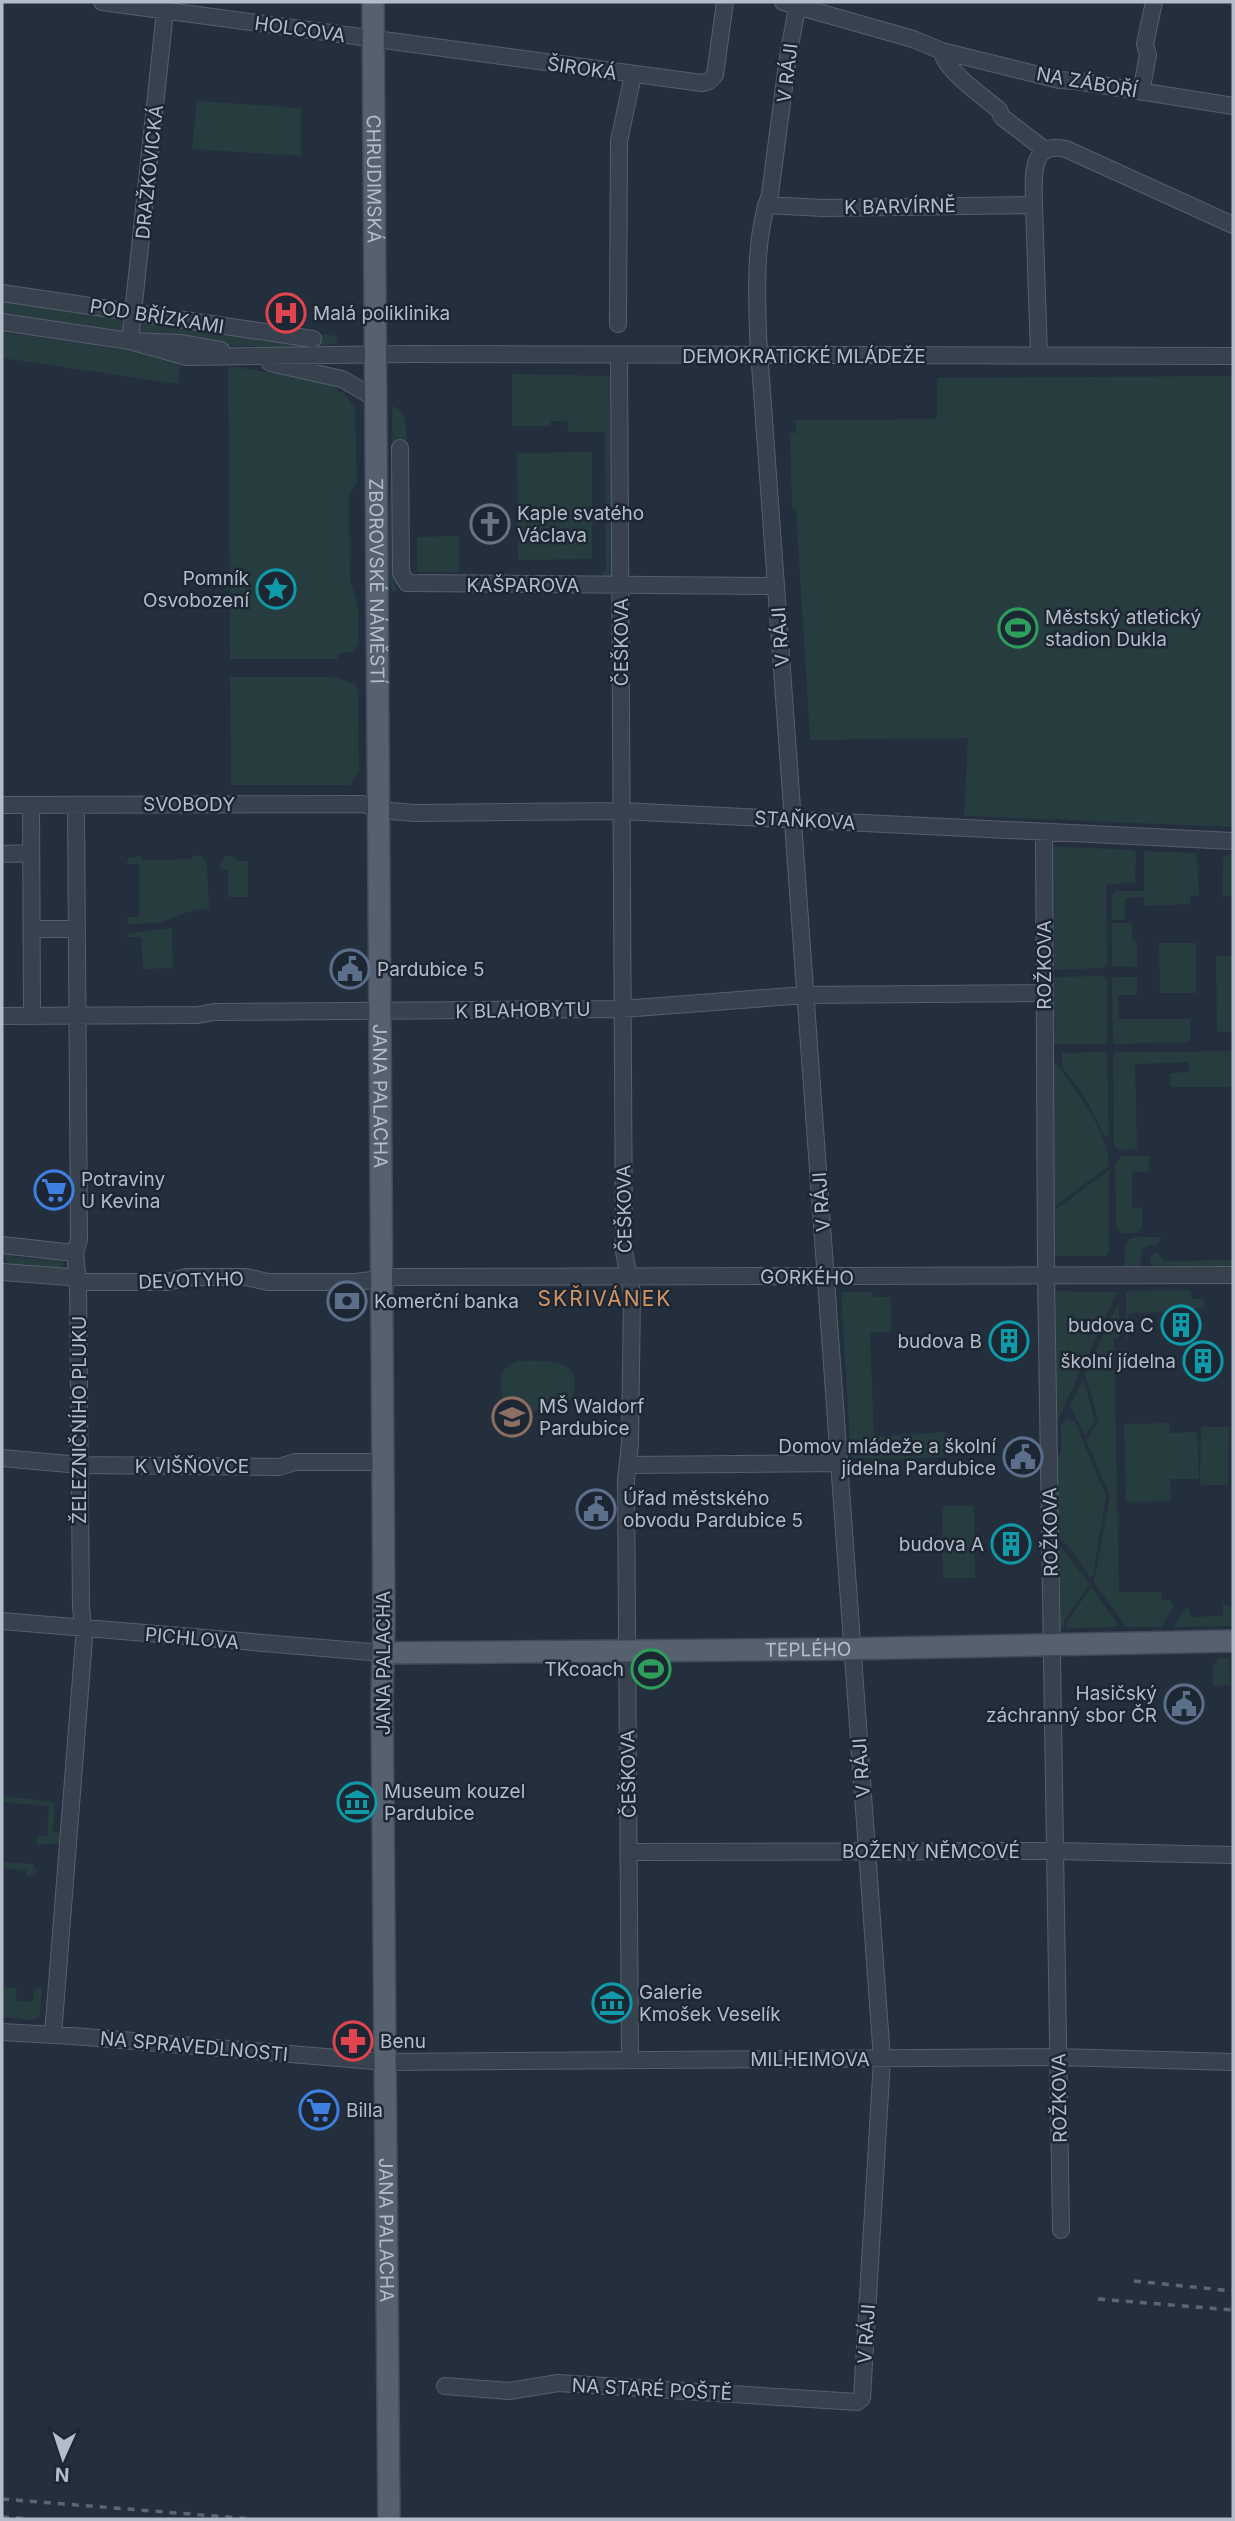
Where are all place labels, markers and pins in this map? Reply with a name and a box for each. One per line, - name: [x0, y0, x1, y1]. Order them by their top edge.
- hospital icon: Malá poliklinika: [265, 292, 307, 334]
- place label: Malá poliklinika: [313, 302, 450, 325]
- place label: Kaple svatého Václava: [517, 502, 644, 547]
- church icon: Kaple svatého Václava: [469, 503, 511, 545]
- place label: Pomník Osvobození: [143, 567, 250, 612]
- place icon: Pomník Osvobození: [255, 568, 297, 610]
- place label: Městský atletický stadion Dukla: [1045, 606, 1201, 651]
- sports icon: Městský atletický stadion Dukla: [997, 607, 1039, 649]
- public building icon: Pardubice 5: [329, 948, 371, 990]
- place label: Pardubice 5: [377, 958, 485, 981]
- place label: Potraviny U Kevina: [81, 1168, 165, 1213]
- supermarket icon: Potraviny U Kevina: [33, 1169, 75, 1211]
- bank icon: Komerční banka: [326, 1280, 368, 1322]
- place label: Komerční banka: [374, 1290, 519, 1313]
- building icon: budova C: [1160, 1304, 1202, 1346]
- place label: budova C: [1068, 1314, 1154, 1337]
- building icon: budova B: [988, 1320, 1030, 1362]
- place label: budova B: [897, 1330, 982, 1353]
- building icon: školní jídelna: [1182, 1340, 1224, 1382]
- place label: školní jídelna: [1060, 1350, 1176, 1373]
- place label: MŠ Waldorf Pardubice: [539, 1395, 644, 1440]
- school or university icon: MŠ Waldorf Pardubice: [491, 1396, 533, 1438]
- place label: Domov mládeže a školní jídelna Pardubice: [778, 1435, 996, 1480]
- public building icon: Domov mládeže a školní jídelna Pardubice: [1002, 1436, 1044, 1478]
- place label: Úřad městského obvodu Pardubice 5: [623, 1486, 803, 1532]
- public building icon: Úřad městského obvodu Pardubice 5: [575, 1488, 617, 1530]
- building icon: budova A: [990, 1523, 1032, 1565]
- place label: budova A: [899, 1533, 984, 1556]
- sports icon: TKcoach: [630, 1648, 672, 1690]
- place label: TKcoach: [545, 1658, 624, 1681]
- place label: Hasičský záchranný sbor ČR: [986, 1682, 1157, 1727]
- public building icon: Hasičský záchranný sbor ČR: [1163, 1683, 1205, 1725]
- place label: Museum kouzel Pardubice: [384, 1780, 525, 1825]
- museum icon: Museum kouzel Pardubice: [336, 1781, 378, 1823]
- place label: Galerie Kmošek Veselík: [639, 1981, 781, 2026]
- museum icon: Galerie Kmošek Veselík: [591, 1982, 633, 2024]
- pharmacy icon: Benu: [332, 2020, 374, 2062]
- place label: Benu: [380, 2030, 426, 2053]
- supermarket icon: Billa: [298, 2089, 340, 2131]
- place label: Billa: [346, 2099, 383, 2122]

